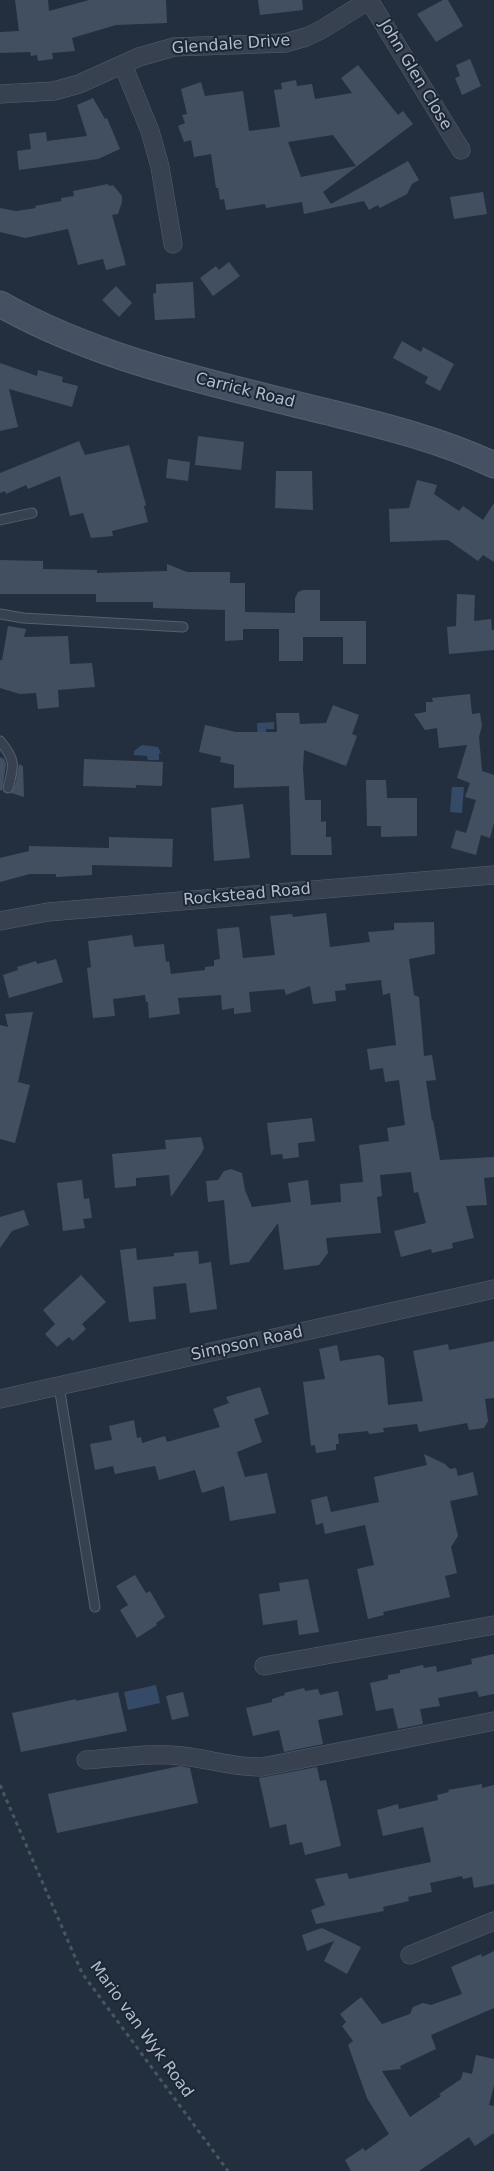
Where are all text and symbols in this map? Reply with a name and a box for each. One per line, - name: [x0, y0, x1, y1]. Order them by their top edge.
- street label: John Glen Close: [374, 16, 456, 134]
- street label: Glendale Drive: [171, 31, 291, 59]
- street label: Carrick Road: [193, 369, 297, 413]
- street label: Rockstead Road: [182, 880, 312, 910]
- street label: Simpson Road: [189, 1323, 305, 1365]
- street label: Mario van Wyk Road: [85, 1958, 197, 2102]

